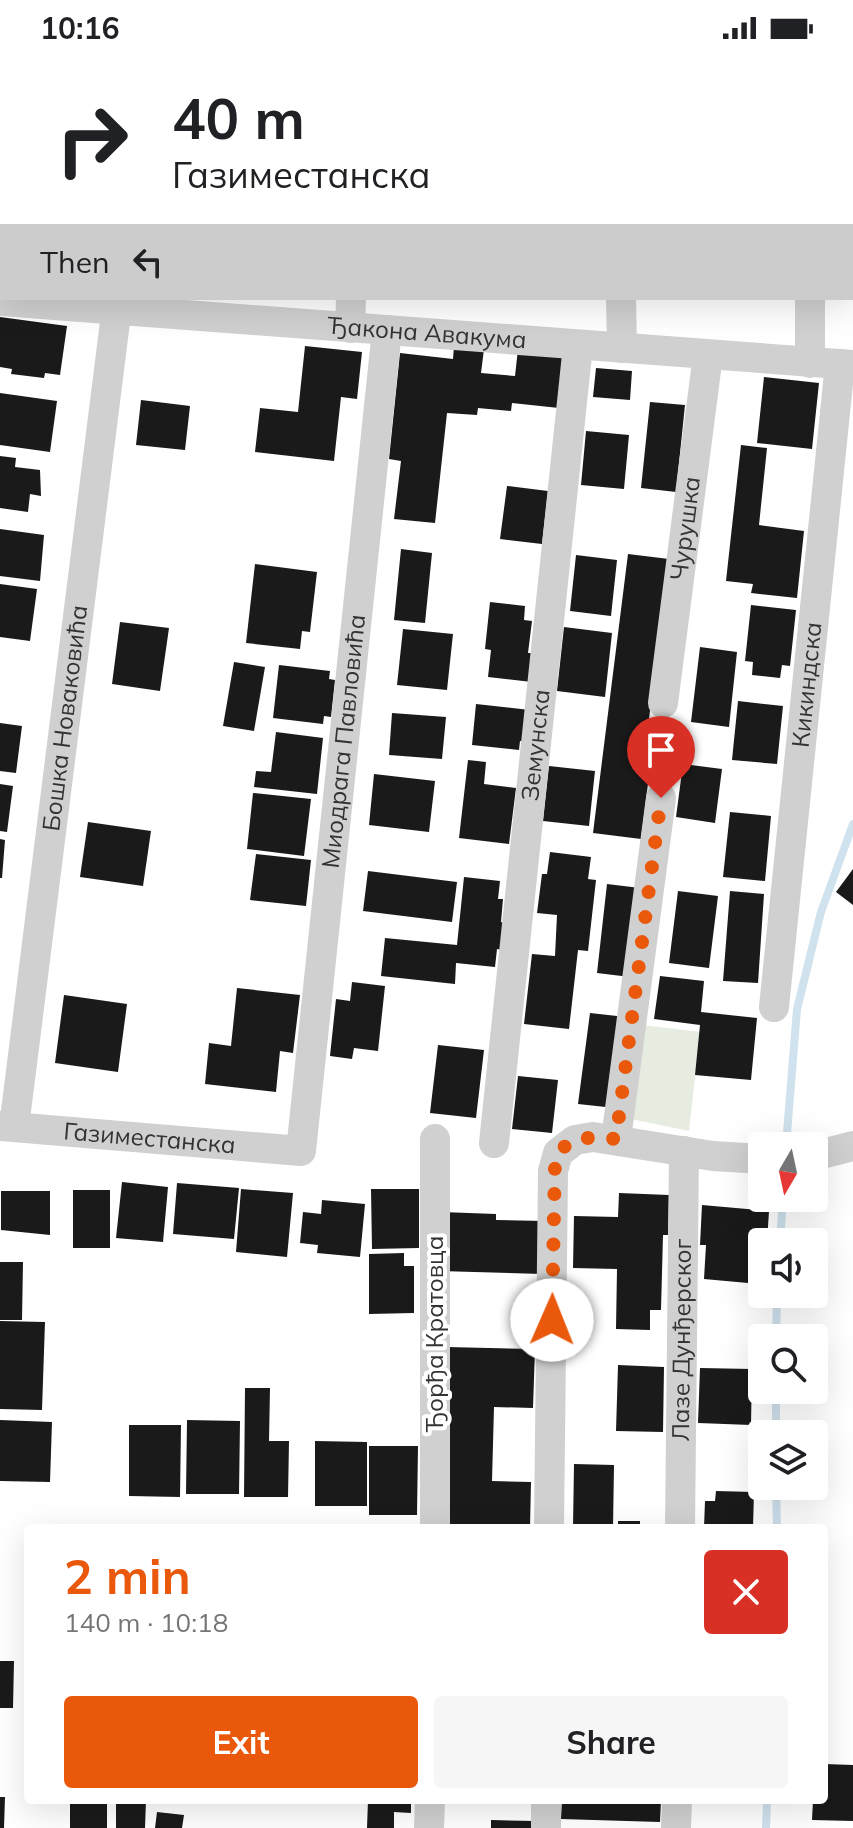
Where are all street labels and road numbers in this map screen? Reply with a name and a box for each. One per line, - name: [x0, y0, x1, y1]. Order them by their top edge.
- street label: Ђакона Авакума: [326, 310, 528, 354]
- street label: Чурушка: [663, 475, 706, 582]
- street label: Бошка Новаковића: [35, 603, 93, 833]
- street label: Миодрага Павловића: [315, 613, 371, 870]
- street label: Кикиндска: [785, 620, 827, 749]
- street label: Земунска: [514, 688, 556, 802]
- street label: Газиместанска: [62, 1115, 237, 1160]
- street label: Ђорђа Кратовца: [419, 1236, 449, 1432]
- street label: Лазе Дунђерског: [665, 1238, 697, 1441]

